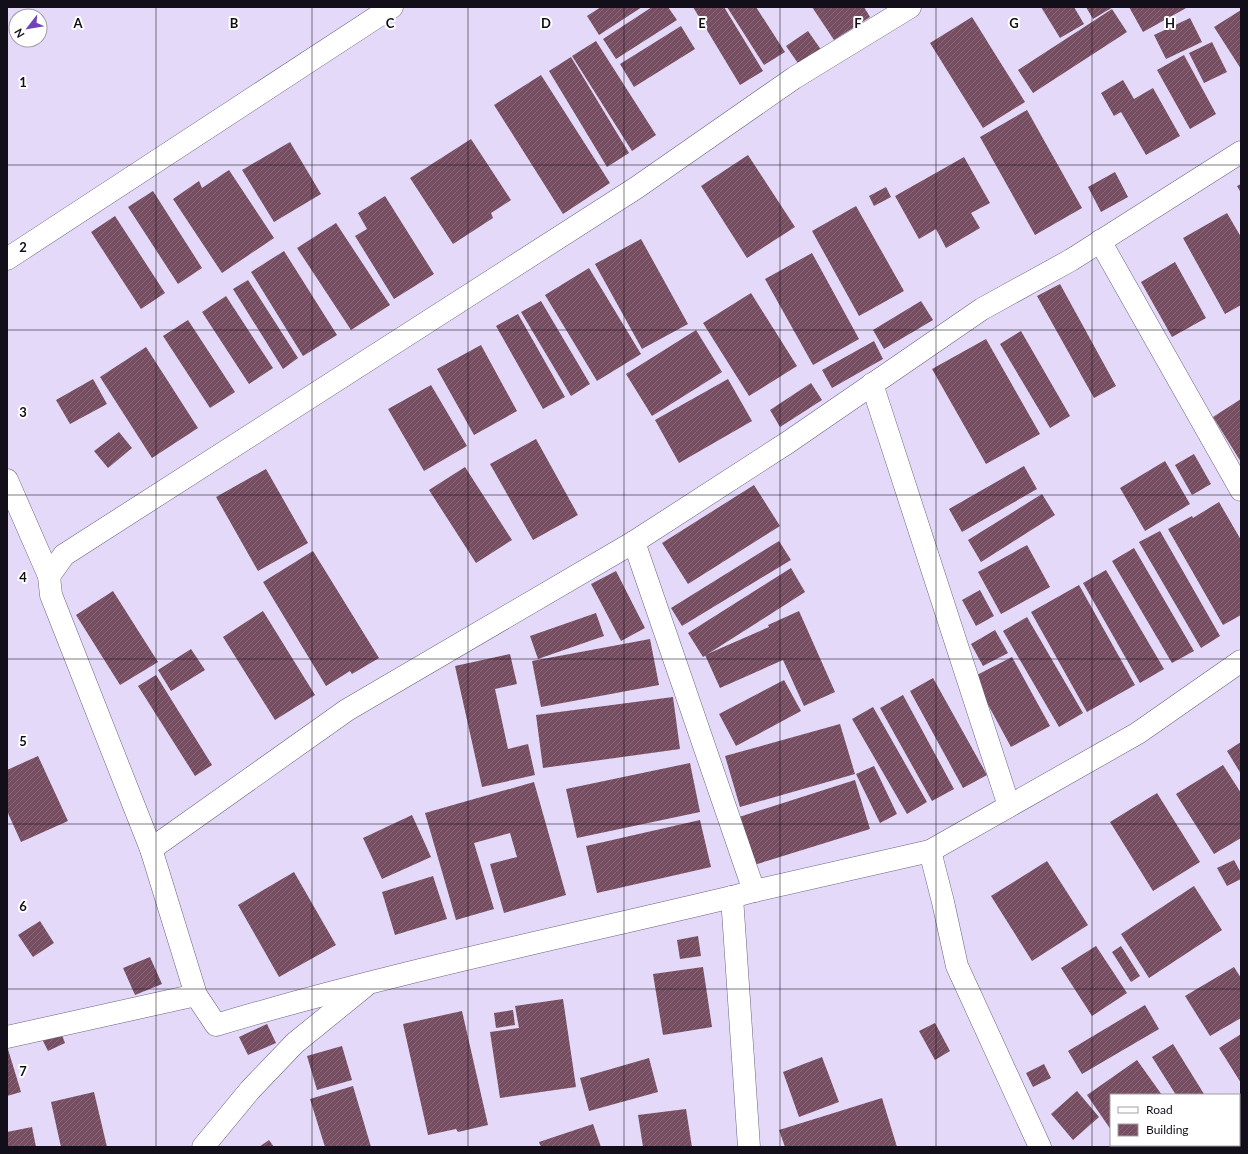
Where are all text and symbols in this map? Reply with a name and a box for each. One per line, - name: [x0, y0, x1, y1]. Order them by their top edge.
- north arrow: [8, 8, 48, 48]
- text: A: [72, 15, 83, 31]
- text: B: [230, 15, 239, 31]
- text: C: [386, 15, 395, 31]
- text: D: [541, 15, 551, 31]
- text: E: [698, 15, 706, 31]
- text: F: [854, 15, 862, 31]
- text: G: [1009, 15, 1019, 31]
- text: H: [1165, 15, 1175, 31]
- text: N: [11, 26, 27, 40]
- text: 1: [19, 74, 27, 90]
- text: 2: [19, 239, 27, 255]
- text: 3: [19, 404, 27, 420]
- text: 4: [19, 569, 27, 585]
- text: 5: [19, 733, 27, 749]
- text: 6: [19, 898, 27, 914]
- text: 7: [19, 1063, 27, 1079]
- legend: [1110, 1094, 1240, 1146]
- text: Road: [1146, 1102, 1173, 1117]
- text: Building: [1146, 1122, 1189, 1137]

